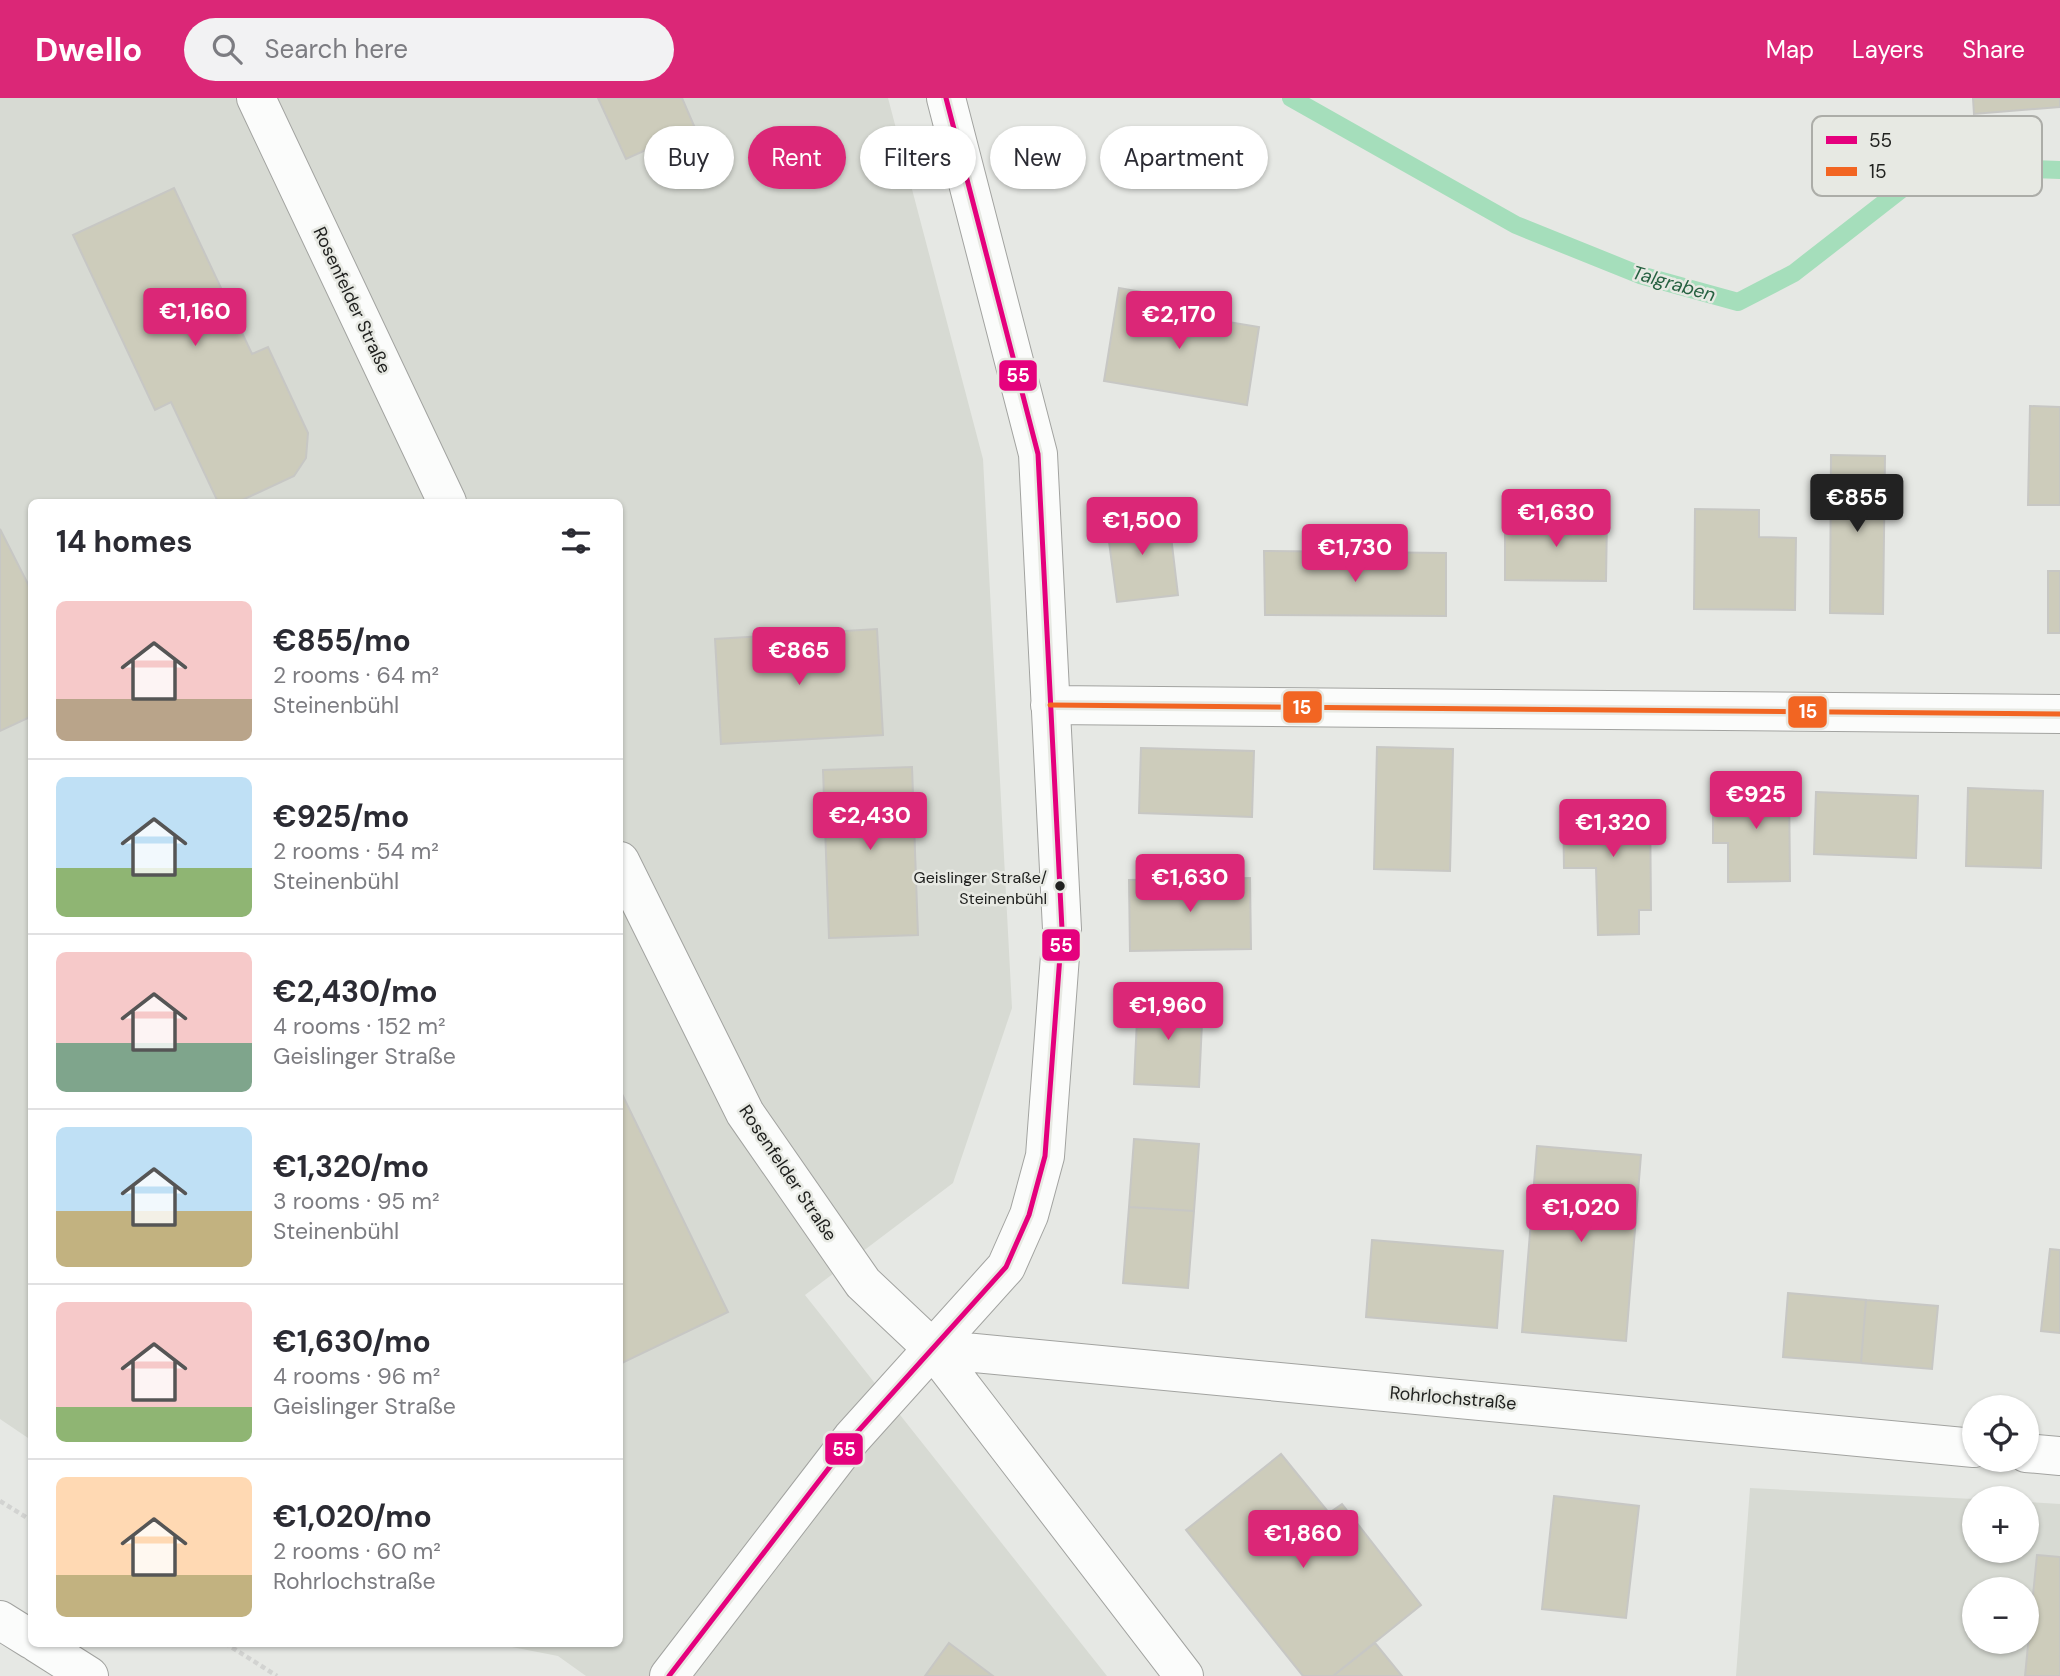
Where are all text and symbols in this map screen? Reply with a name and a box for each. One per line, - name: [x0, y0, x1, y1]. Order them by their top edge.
- search box: [184, 18, 674, 81]
- text: Dwello: [35, 28, 142, 71]
- icon: search: [208, 30, 246, 68]
- text: Search here: [264, 32, 408, 66]
- text: Map: [1766, 34, 1814, 65]
- text: Layers: [1852, 34, 1924, 65]
- text: Share: [1962, 34, 2025, 65]
- legend: [1812, 116, 2042, 196]
- chip: Buy: [644, 126, 734, 189]
- chip: Rent: [748, 126, 846, 189]
- chip: Filters: [860, 126, 976, 189]
- chip: New: [990, 126, 1086, 189]
- chip: Apartment: [1100, 126, 1268, 189]
- text: 55: [1869, 128, 1892, 153]
- text: 15: [1869, 159, 1887, 184]
- street label: Rosenfelder Straße: [307, 223, 397, 377]
- water label: Talgraben: [1629, 260, 1719, 307]
- pin: €1,160: [138, 288, 252, 348]
- pin: €2,170: [1122, 292, 1236, 351]
- text: €1,160: [159, 296, 231, 326]
- text: €2,170: [1142, 299, 1216, 329]
- line badge: 55: [998, 359, 1038, 392]
- text: 55: [1006, 363, 1030, 388]
- pin: €855: [1816, 474, 1898, 534]
- text: €855: [1826, 482, 1888, 512]
- pin: €1,630: [1499, 490, 1613, 549]
- text: €1,630: [1518, 497, 1594, 527]
- pin: €1,500: [1085, 498, 1199, 557]
- text: €1,500: [1103, 505, 1181, 535]
- text: 14 homes: [56, 522, 193, 561]
- icon: filters: [557, 522, 595, 560]
- pin: €1,730: [1298, 524, 1412, 584]
- text: €1,730: [1318, 532, 1392, 562]
- text: €855/mo: [273, 621, 411, 660]
- pin: €865: [758, 628, 840, 687]
- icon: home: [112, 629, 196, 713]
- text: €865: [768, 635, 830, 665]
- text: 2 rooms · 64 m²: [273, 660, 439, 690]
- text: Steinenbühl: [273, 690, 399, 720]
- line badge: 15: [1282, 690, 1323, 724]
- text: 15: [1293, 695, 1311, 720]
- line badge: 15: [1787, 695, 1828, 729]
- text: 15: [1799, 699, 1817, 724]
- pin: €925: [1715, 772, 1797, 831]
- text: €925: [1726, 779, 1786, 809]
- pin: €2,430: [813, 792, 927, 852]
- text: €925/mo: [273, 797, 409, 836]
- text: €2,430: [829, 800, 911, 830]
- pin: €1,320: [1556, 800, 1670, 859]
- icon: home: [112, 805, 196, 889]
- text: €1,320: [1575, 807, 1651, 837]
- text: 2 rooms · 54 m²: [273, 836, 439, 866]
- pin: €1,630: [1133, 854, 1247, 914]
- text: €1,630: [1152, 862, 1228, 892]
- text: Steinenbühl: [273, 866, 399, 896]
- place label: Geislinger Straße/ Steinenbühl: [914, 867, 1047, 909]
- marker: Geislinger Straße/ Steinenbühl: [1053, 879, 1067, 893]
- line badge: 55: [1041, 928, 1081, 962]
- text: 55: [1049, 933, 1073, 958]
- text: €2,430/mo: [273, 972, 438, 1011]
- icon: home: [112, 980, 196, 1064]
- pin: €1,960: [1111, 982, 1225, 1042]
- text: €1,960: [1129, 990, 1207, 1020]
- text: 4 rooms · 152 m²: [273, 1011, 446, 1041]
- text: Geislinger Straße: [273, 1041, 456, 1071]
- street label: Rosenfelder Straße: [734, 1100, 842, 1246]
- text: €1,320/mo: [273, 1147, 429, 1186]
- icon: home: [112, 1155, 196, 1239]
- pin: €1,020: [1524, 1184, 1638, 1244]
- text: 3 rooms · 95 m²: [273, 1186, 440, 1216]
- text: €1,020: [1542, 1192, 1620, 1222]
- text: Steinenbühl: [273, 1216, 399, 1246]
- text: €1,630/mo: [273, 1322, 431, 1361]
- icon: home: [112, 1330, 196, 1414]
- text: 4 rooms · 96 m²: [273, 1361, 440, 1391]
- street label: Rohrlochstraße: [1389, 1381, 1517, 1415]
- text: Geislinger Straße: [273, 1391, 456, 1421]
- map controls: [1962, 1395, 2039, 1654]
- button: locate: [1962, 1395, 2039, 1472]
- line badge: 55: [824, 1432, 864, 1466]
- text: 55: [832, 1437, 856, 1462]
- button: +: [1962, 1486, 2039, 1563]
- text: €1,020/mo: [273, 1497, 432, 1536]
- icon: home: [112, 1505, 196, 1589]
- pin: €1,860: [1246, 1510, 1360, 1570]
- text: €1,860: [1264, 1518, 1342, 1548]
- text: 2 rooms · 60 m²: [273, 1536, 441, 1566]
- text: Rohrlochstraße: [273, 1566, 436, 1596]
- button: −: [1962, 1577, 2039, 1654]

